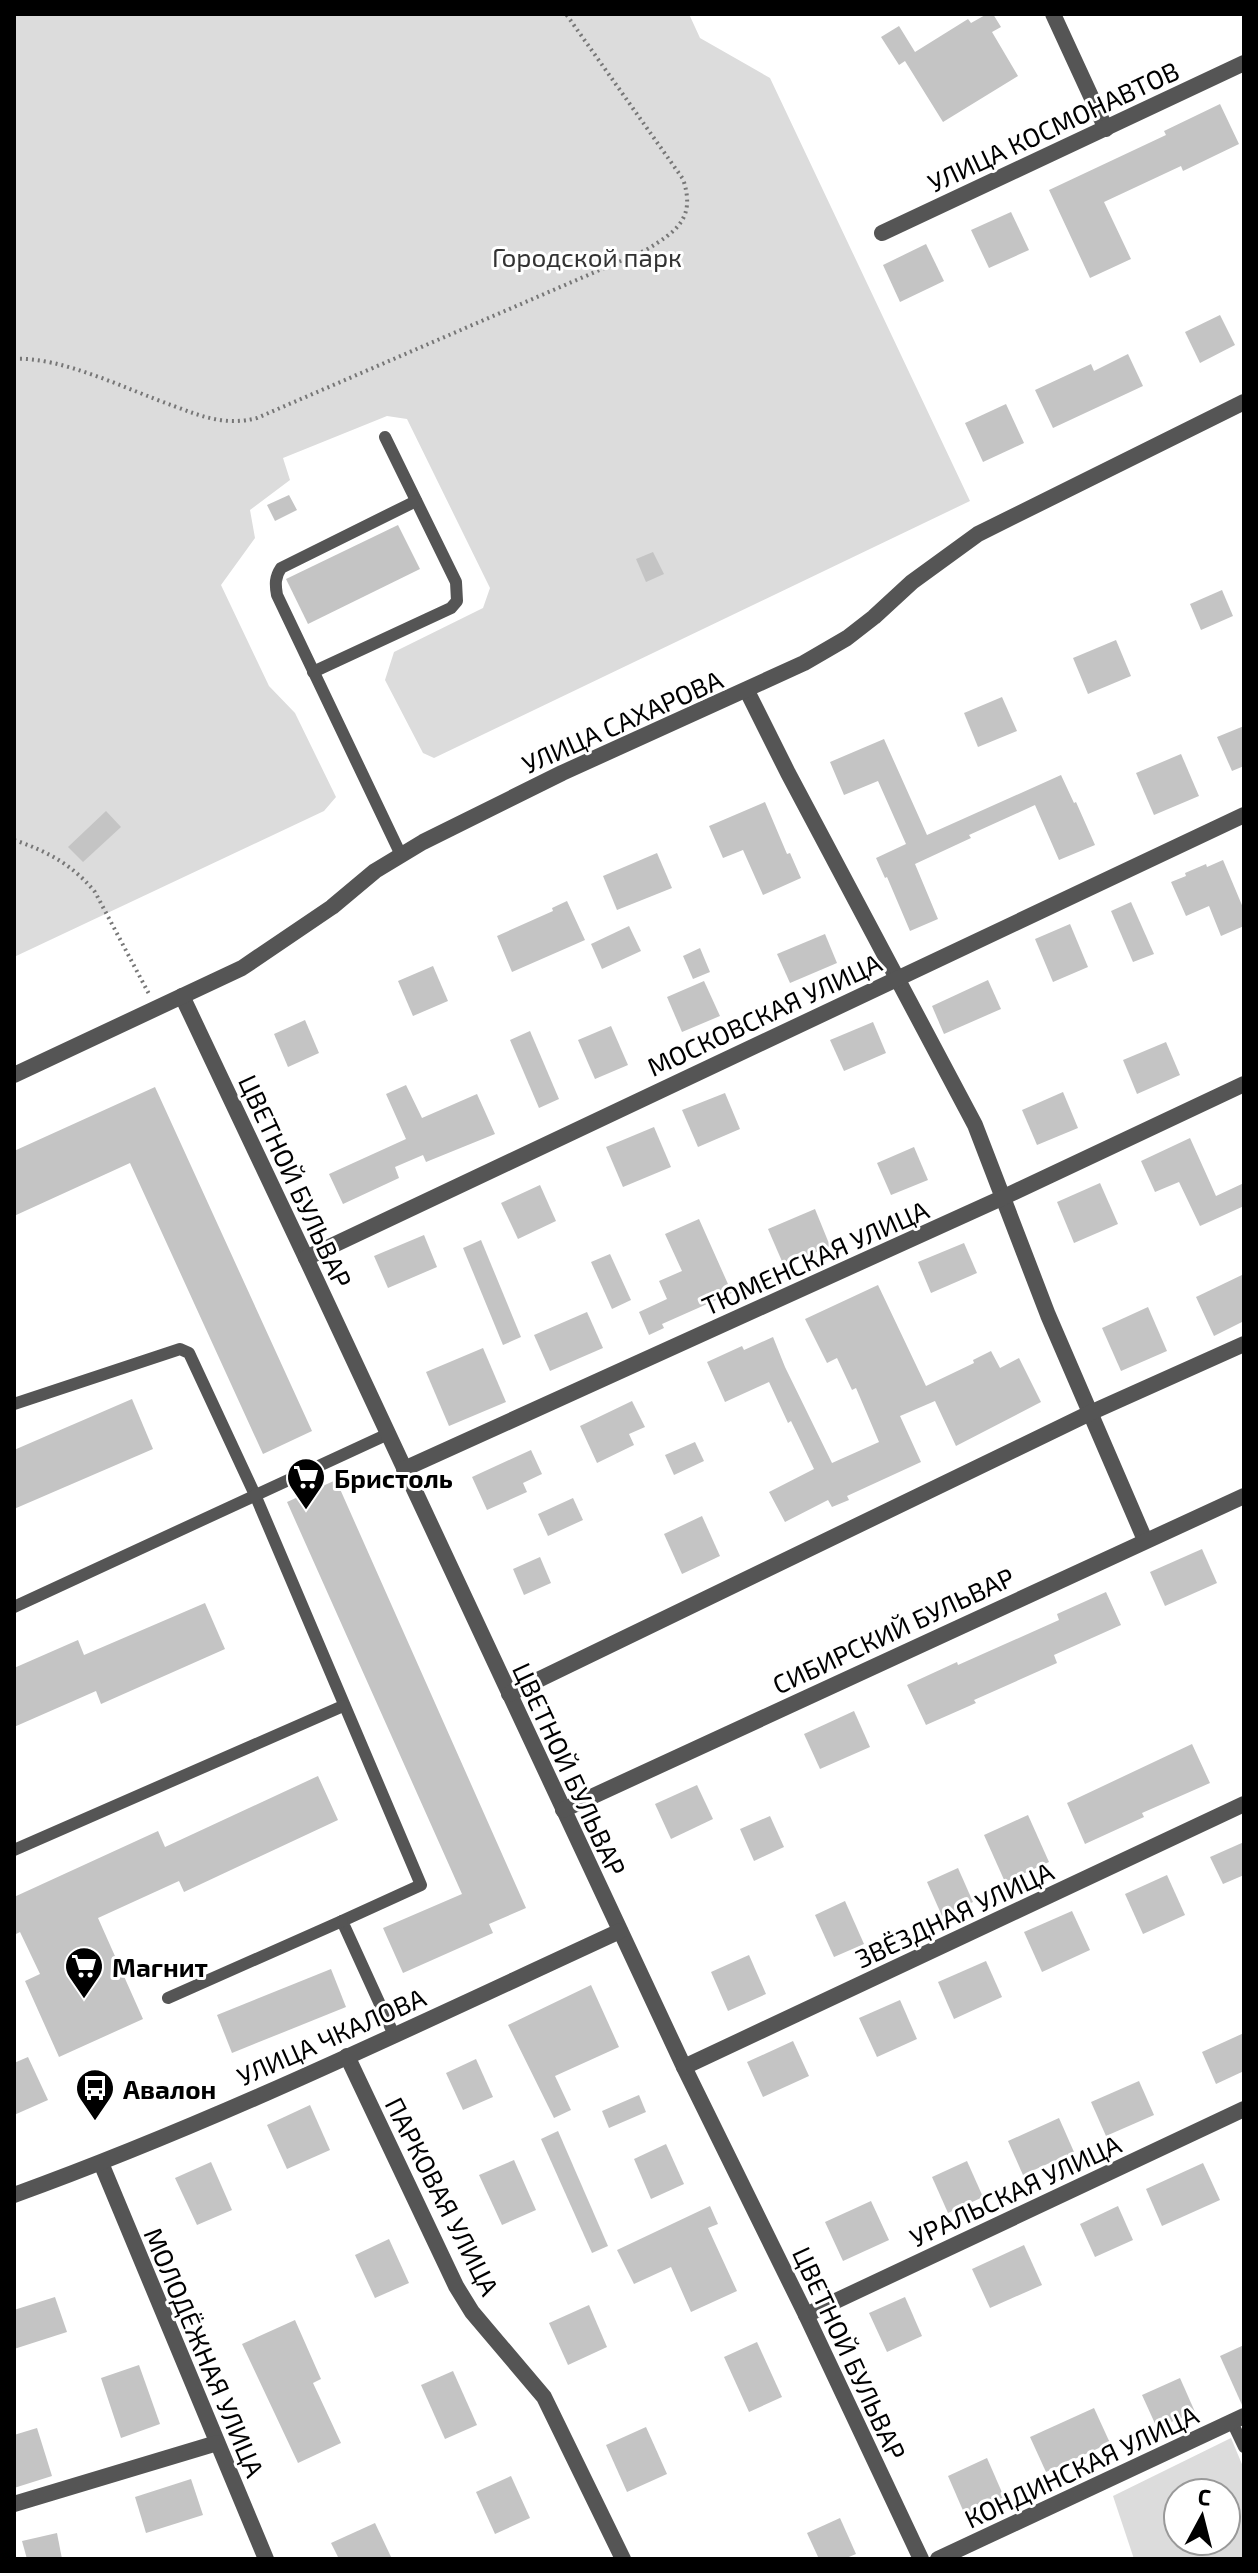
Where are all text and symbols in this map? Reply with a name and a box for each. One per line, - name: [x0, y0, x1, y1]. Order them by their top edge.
- street label: УЛИЦА КОСМОНАВТОВ: [922, 54, 1184, 198]
- park label: Городской парк: [492, 241, 682, 272]
- street label: УЛИЦА САХАРОВА: [517, 663, 727, 779]
- street label: МОСКОВСКАЯ УЛИЦА: [642, 946, 886, 1082]
- street label: ЦВЕТНОЙ БУЛЬВАР: [233, 1070, 359, 1292]
- street label: ТЮМЕНСКАЯ УЛИЦА: [697, 1193, 933, 1321]
- supermarket icon: Бристоль: [285, 1456, 327, 1511]
- place label: Бристоль: [334, 1462, 453, 1493]
- street label: СИБИРСКИЙ БУЛЬВАР: [767, 1560, 1019, 1700]
- street label: ЦВЕТНОЙ БУЛЬВАР: [507, 1658, 633, 1880]
- street label: ЗВЁЗДНАЯ УЛИЦА: [850, 1854, 1058, 1974]
- supermarket icon: Магнит: [63, 1945, 105, 2000]
- place label: Магнит: [112, 1951, 208, 1982]
- street label: УЛИЦА ЧКАЛОВА: [232, 1981, 430, 2091]
- bus stop icon: Авалон: [74, 2067, 116, 2122]
- place label: Авалон: [123, 2073, 216, 2104]
- street label: ПАРКОВАЯ УЛИЦА: [380, 2092, 506, 2300]
- street label: УРАЛЬСКАЯ УЛИЦА: [905, 2127, 1125, 2253]
- street label: МОЛОДЁЖНАЯ УЛИЦА: [138, 2223, 272, 2481]
- street label: ЦВЕТНОЙ БУЛЬВАР: [787, 2242, 913, 2464]
- street label: КОНДИНСКАЯ УЛИЦА: [959, 2398, 1203, 2534]
- north arrow: [1162, 2477, 1242, 2557]
- text: С: [1197, 2482, 1213, 2510]

